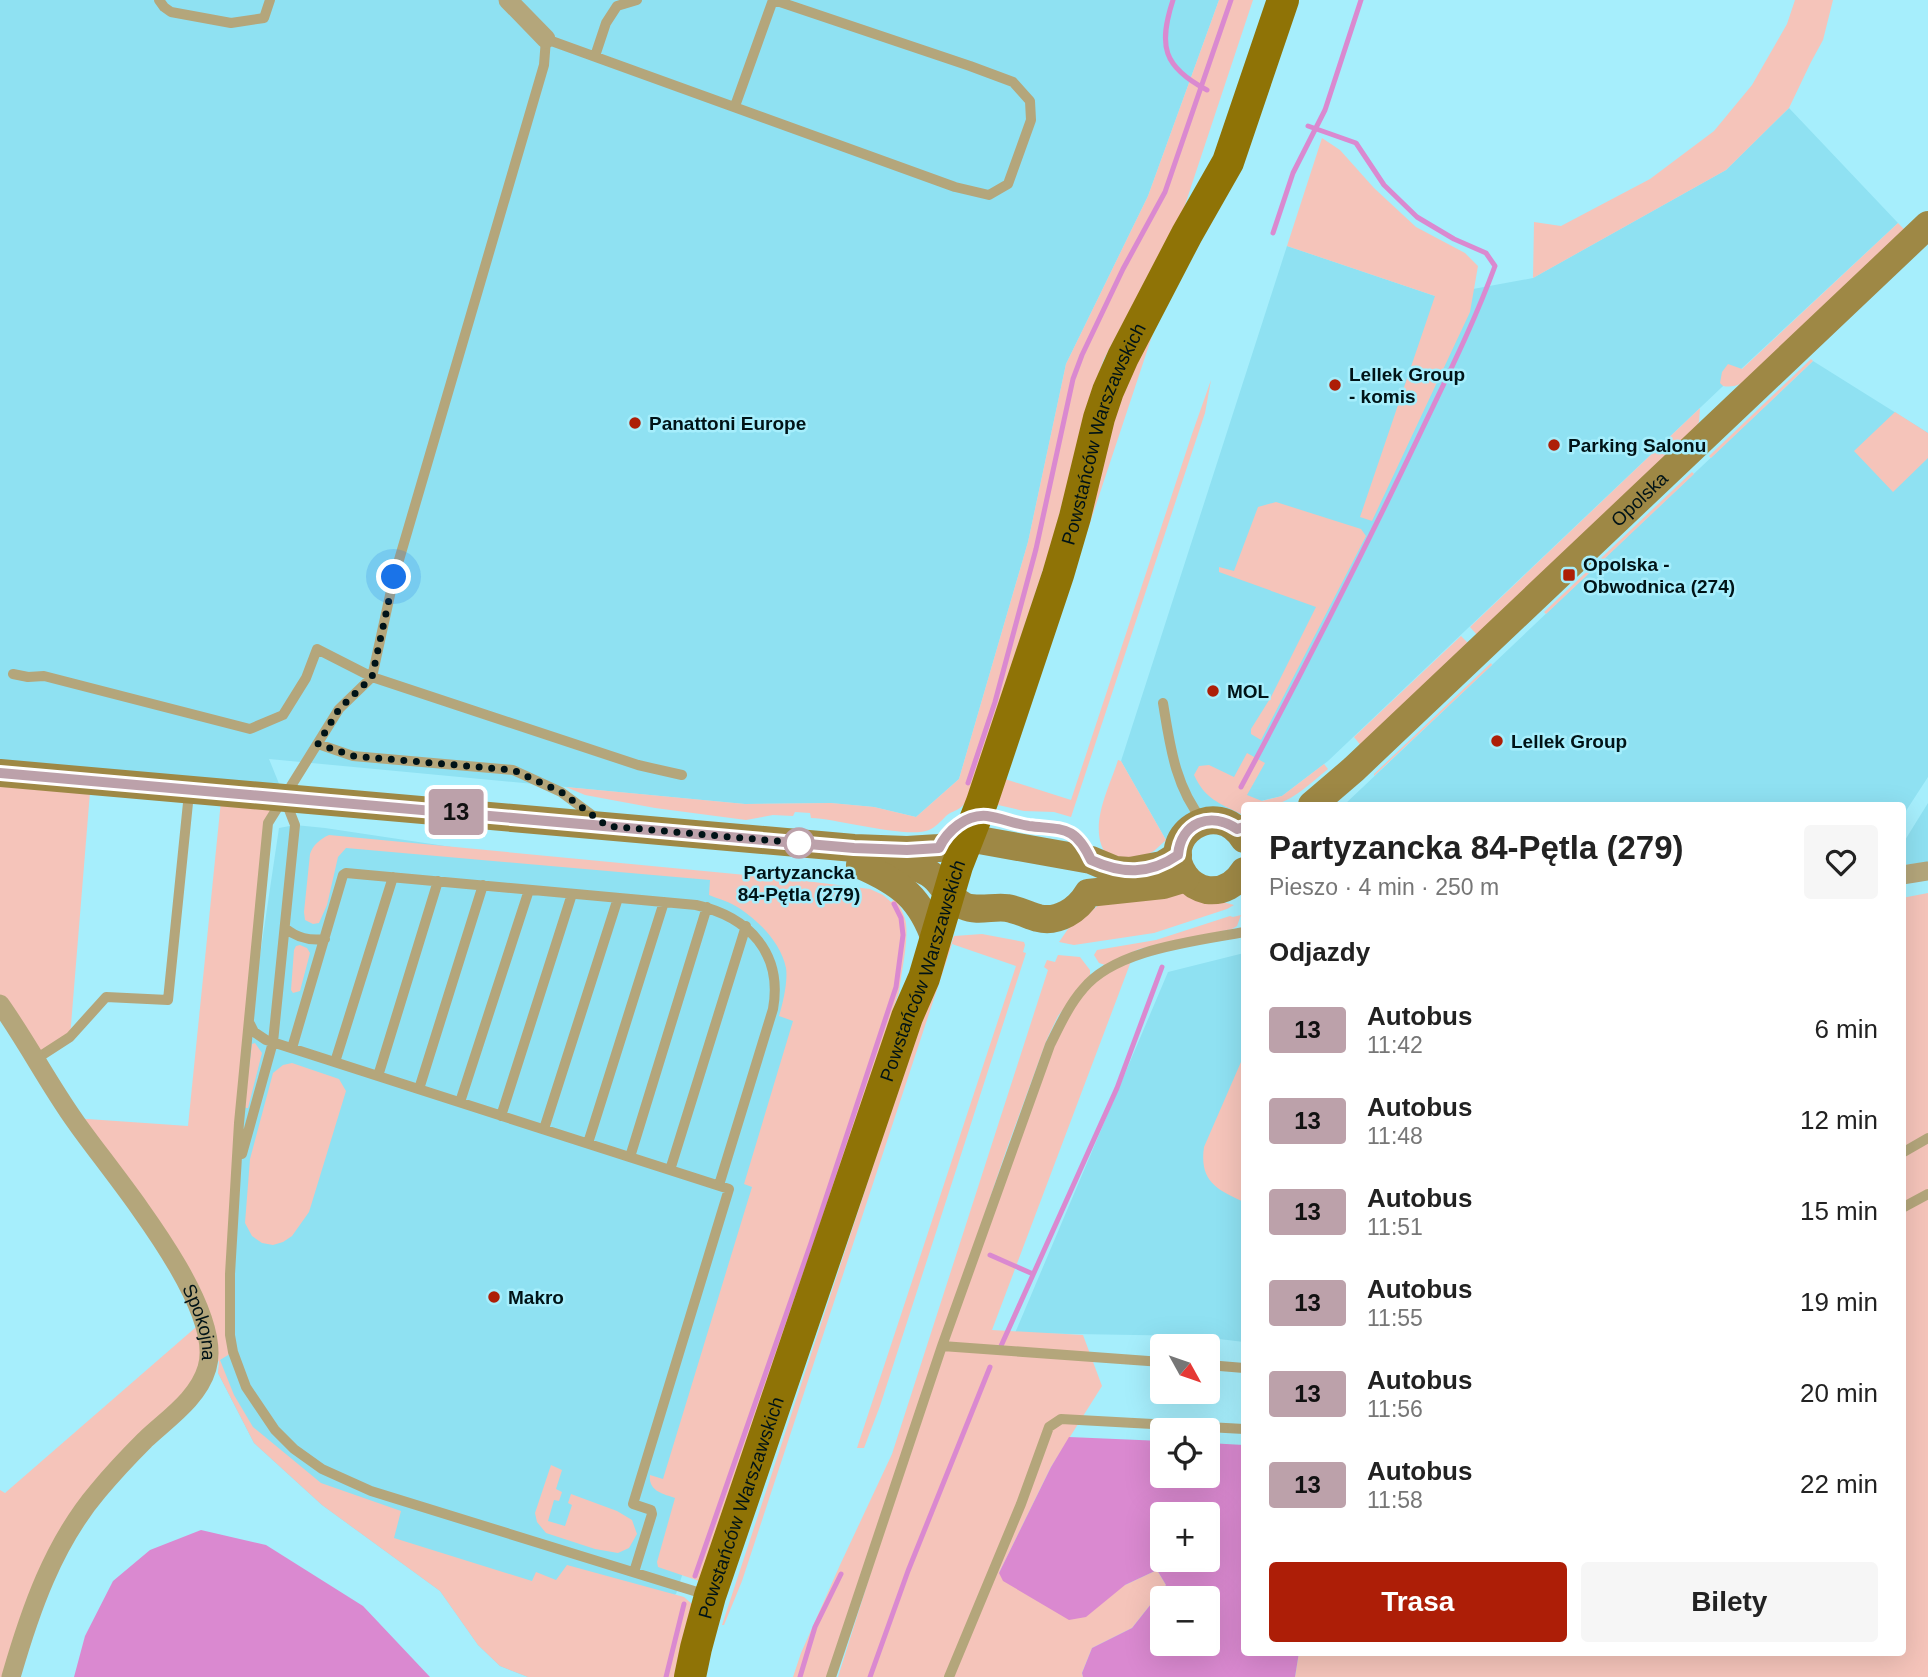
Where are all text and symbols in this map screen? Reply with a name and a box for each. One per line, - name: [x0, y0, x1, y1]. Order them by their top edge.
- street label: Powstańców Warszawskich: [1057, 319, 1149, 547]
- place label: Lellek Group - komis: [1349, 364, 1465, 407]
- marker: Lellek Group - komis: [1327, 377, 1343, 393]
- place label: Panattoni Europe: [649, 413, 806, 434]
- marker: Panattoni Europe: [627, 415, 643, 431]
- place label: Parking Salonu: [1568, 435, 1706, 456]
- marker: Parking Salonu: [1546, 437, 1562, 453]
- street label: Opolska: [1606, 467, 1672, 530]
- place label: Opolska - Obwodnica (274): [1583, 554, 1735, 597]
- your location: [376, 559, 411, 594]
- marker: Opolska - Obwodnica (274): [1561, 567, 1577, 583]
- place label: MOL: [1227, 681, 1270, 702]
- marker: MOL: [1205, 683, 1221, 699]
- place label: Lellek Group: [1511, 731, 1627, 752]
- marker: Lellek Group: [1489, 733, 1505, 749]
- line badge: 13: [424, 789, 488, 835]
- text: 13: [443, 798, 469, 825]
- button: heart: [1804, 825, 1878, 899]
- marker: Partyzancka 84-Pętla (279): [784, 828, 814, 858]
- text: Partyzancka 84-Pętla (279): [1269, 829, 1684, 866]
- street label: Powstańców Warszawskich: [875, 857, 969, 1084]
- place label: Partyzancka 84-Pętla (279): [738, 862, 860, 905]
- text: Pieszo · 4 min · 250 m: [1269, 874, 1499, 900]
- text: Odjazdy: [1269, 937, 1370, 967]
- text: Autobus: [1367, 1001, 1472, 1031]
- text: 6 min: [1814, 1014, 1878, 1044]
- text: 13: [1294, 1016, 1321, 1043]
- text: 11:42: [1367, 1032, 1423, 1058]
- text: Autobus: [1367, 1092, 1472, 1122]
- text: 12 min: [1800, 1105, 1878, 1135]
- text: 13: [1294, 1107, 1321, 1134]
- text: 11:48: [1367, 1123, 1423, 1149]
- text: Autobus: [1367, 1183, 1472, 1213]
- text: 15 min: [1800, 1196, 1878, 1226]
- text: 13: [1294, 1198, 1321, 1225]
- text: 11:51: [1367, 1214, 1423, 1240]
- text: Autobus: [1367, 1274, 1472, 1304]
- street label: Spokojna: [179, 1280, 220, 1361]
- place label: Makro: [508, 1287, 564, 1308]
- text: 19 min: [1800, 1287, 1878, 1317]
- marker: Makro: [486, 1289, 502, 1305]
- text: 13: [1294, 1289, 1321, 1316]
- text: 11:55: [1367, 1305, 1423, 1331]
- north arrow: [1150, 1334, 1220, 1404]
- map controls: [1150, 1334, 1220, 1656]
- text: Autobus: [1367, 1365, 1472, 1395]
- text: 20 min: [1800, 1378, 1878, 1408]
- text: 13: [1294, 1380, 1321, 1407]
- street label: Powstańców Warszawskich: [694, 1394, 788, 1621]
- text: 11:56: [1367, 1396, 1423, 1422]
- button: locate: [1150, 1418, 1220, 1488]
- text: Autobus: [1367, 1456, 1472, 1486]
- text: 22 min: [1800, 1469, 1878, 1499]
- text: 13: [1294, 1471, 1321, 1498]
- text: 11:58: [1367, 1487, 1423, 1513]
- button: +: [1150, 1502, 1220, 1572]
- button: Trasa: [1269, 1562, 1567, 1642]
- button: Bilety: [1581, 1562, 1878, 1642]
- button: −: [1150, 1586, 1220, 1656]

